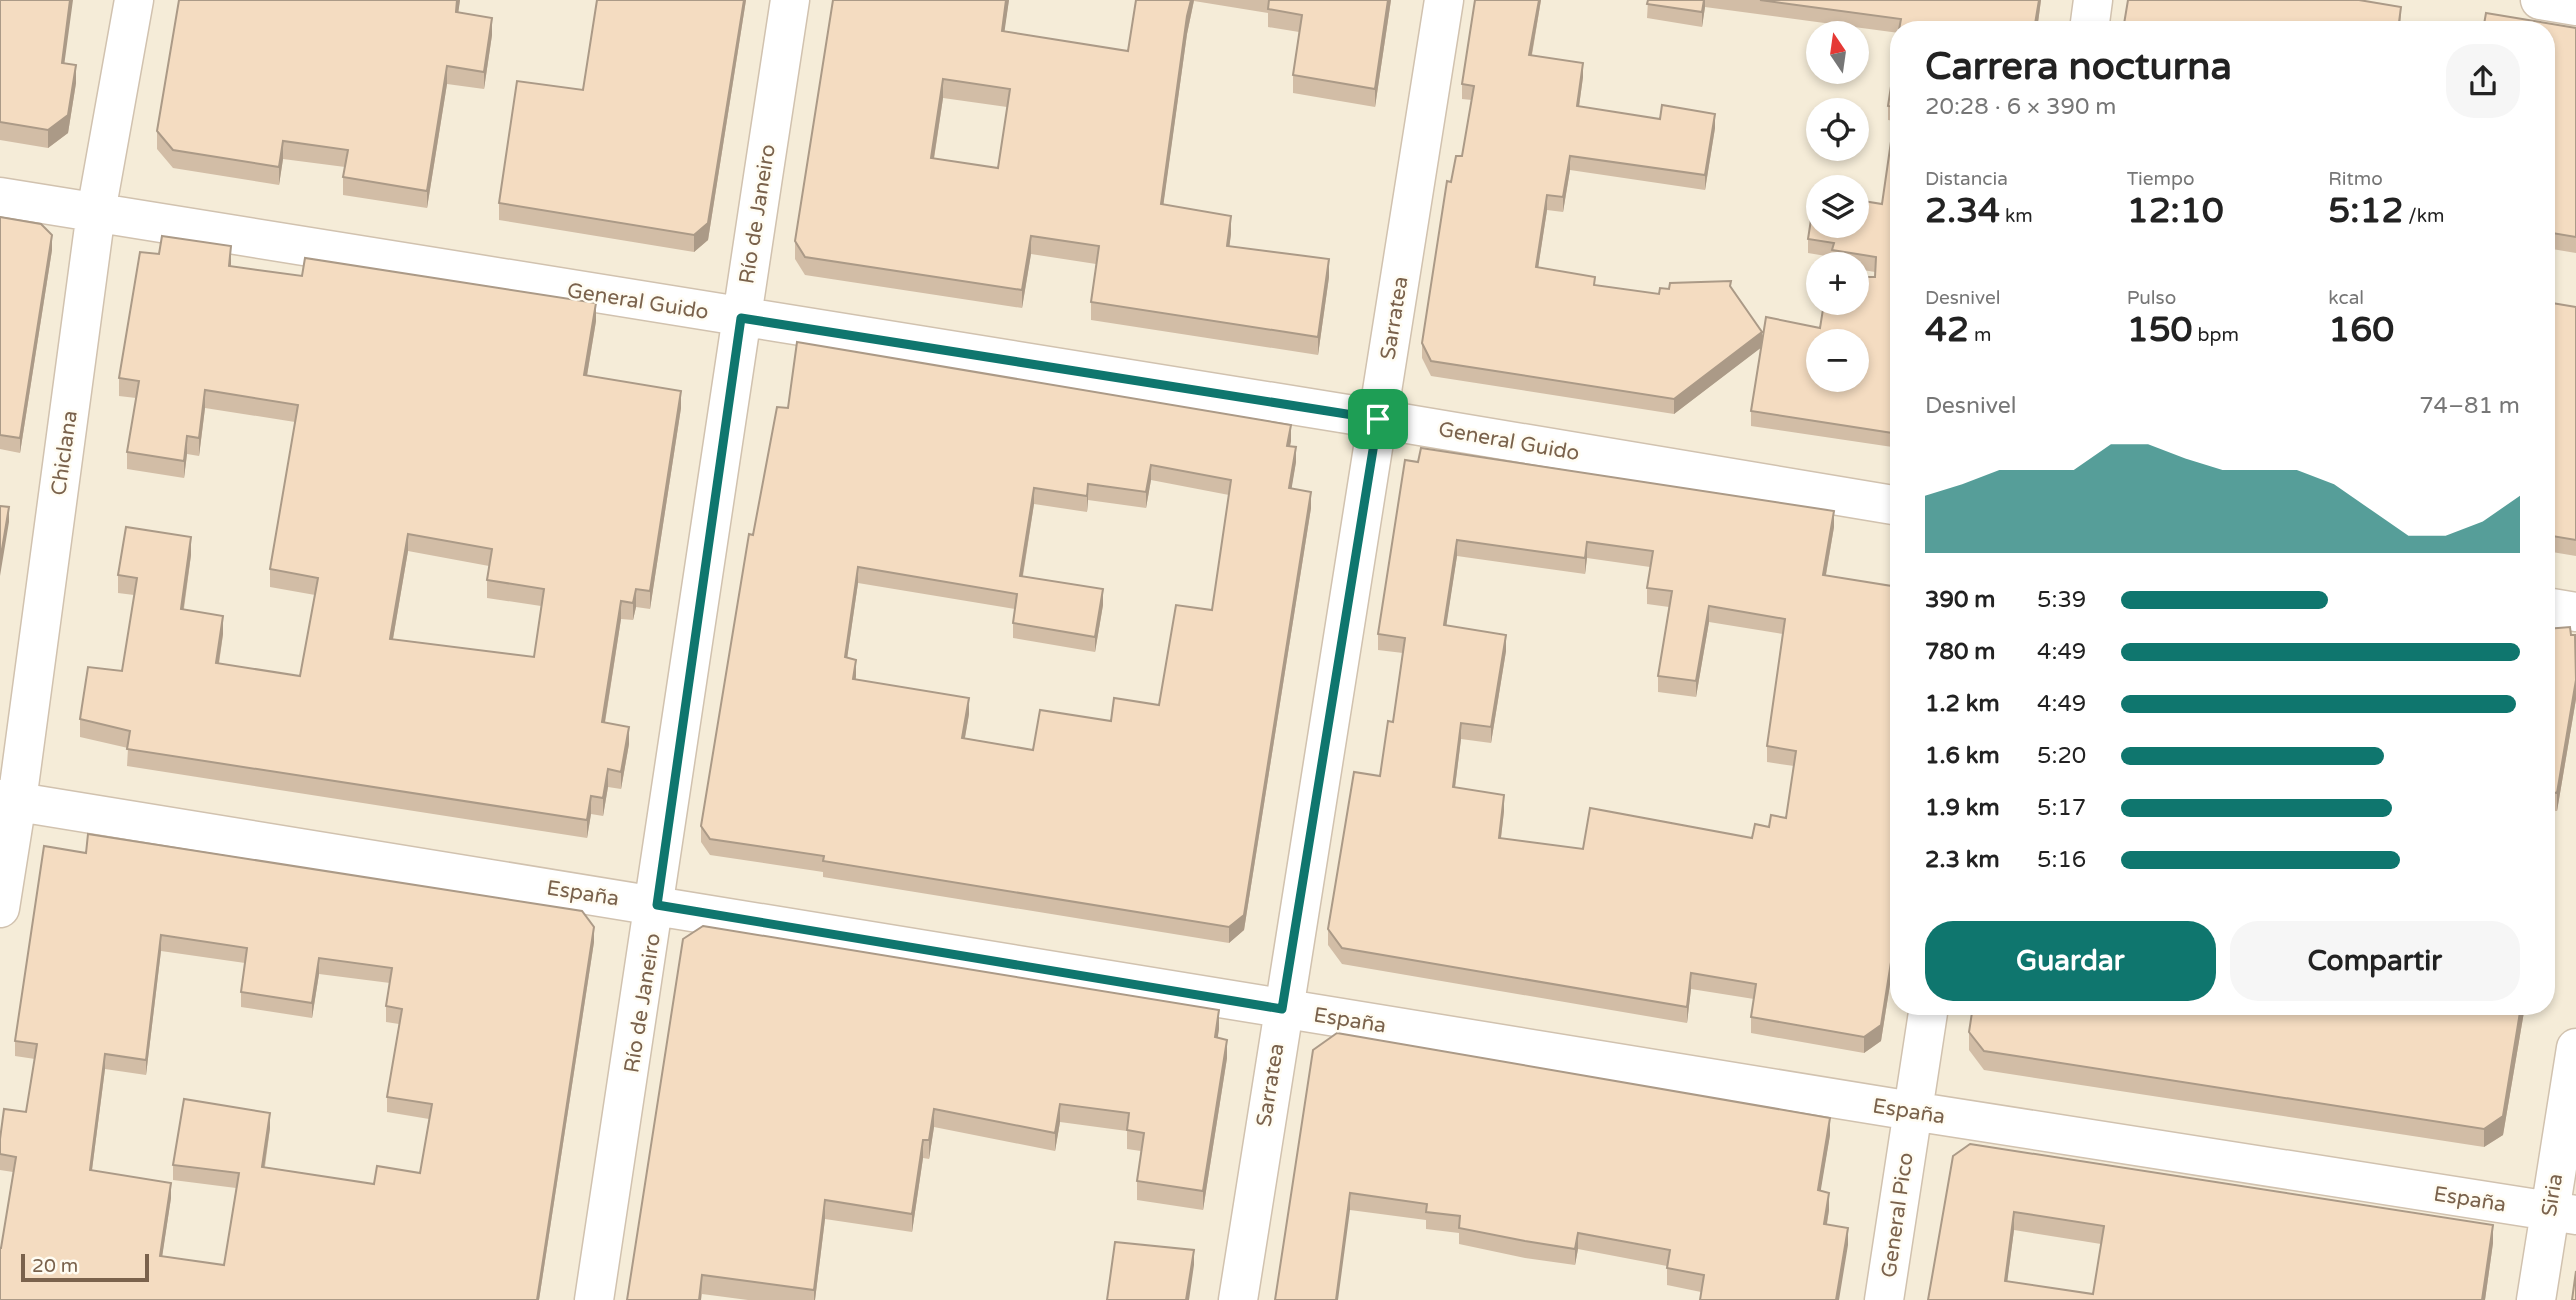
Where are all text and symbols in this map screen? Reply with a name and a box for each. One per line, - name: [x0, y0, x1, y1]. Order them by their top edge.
- north arrow: [1806, 21, 1869, 84]
- map controls: [1806, 21, 1869, 392]
- text: Carrera nocturna: [1925, 44, 2232, 90]
- button: share: [2446, 44, 2520, 118]
- text: 20:28 · 6 × 390 m: [1925, 93, 2116, 121]
- button: locate: [1806, 98, 1869, 161]
- street label: Río de Janeiro: [734, 142, 781, 286]
- text: Distancia: [1925, 168, 2008, 190]
- text: Tiempo: [2127, 168, 2195, 190]
- text: Ritmo: [2328, 168, 2383, 190]
- button: layers: [1806, 175, 1869, 238]
- text: 2.34: [1925, 190, 2000, 232]
- text: 12:10: [2127, 190, 2224, 232]
- text: 5:12: [2328, 190, 2403, 232]
- text: km: [2000, 205, 2033, 227]
- text: /km: [2403, 205, 2445, 227]
- button: +: [1806, 252, 1869, 315]
- street label: Sarratea: [1376, 275, 1413, 361]
- street label: General Guido: [565, 278, 710, 325]
- text: Desnivel: [1925, 287, 2001, 309]
- text: Pulso: [2127, 287, 2176, 309]
- text: kcal: [2328, 287, 2364, 309]
- text: 42: [1925, 309, 1969, 351]
- text: 150: [2127, 309, 2193, 351]
- text: 160: [2328, 309, 2394, 351]
- text: m: [1969, 324, 1991, 346]
- text: bpm: [2193, 324, 2239, 346]
- button: −: [1806, 329, 1869, 392]
- pin: [1348, 389, 1408, 449]
- text: Desnivel: [1925, 392, 2016, 420]
- text: 74–81 m: [2419, 392, 2520, 420]
- icon: arrive: [1359, 400, 1397, 438]
- street label: Chiclana: [46, 409, 83, 497]
- street label: General Guido: [1436, 417, 1581, 466]
- text: 390 m: [1925, 586, 1995, 614]
- text: 5:39: [2037, 586, 2086, 614]
- text: 780 m: [1925, 638, 1995, 666]
- text: 4:49: [2037, 638, 2086, 666]
- text: 1.2 km: [1925, 690, 2000, 718]
- text: 4:49: [2037, 690, 2086, 718]
- text: 1.6 km: [1925, 742, 2000, 770]
- text: 5:20: [2037, 742, 2086, 770]
- text: 1.9 km: [1925, 794, 2000, 822]
- text: 5:17: [2037, 794, 2086, 822]
- text: 2.3 km: [1925, 846, 2000, 874]
- text: 5:16: [2037, 846, 2086, 874]
- street label: España: [545, 875, 621, 912]
- button: Guardar: [1925, 921, 2216, 1001]
- button: Compartir: [2230, 921, 2520, 1001]
- street label: Río de Janeiro: [619, 931, 666, 1075]
- street label: España: [1312, 1002, 1388, 1039]
- street label: Sarratea: [1252, 1042, 1289, 1128]
- street label: España: [1871, 1093, 1947, 1130]
- street label: General Pico: [1876, 1151, 1919, 1279]
- street label: Siria: [2537, 1172, 2568, 1218]
- street label: España: [2432, 1181, 2508, 1218]
- scale bar: [21, 1251, 149, 1283]
- text: 20 m: [32, 1255, 78, 1277]

